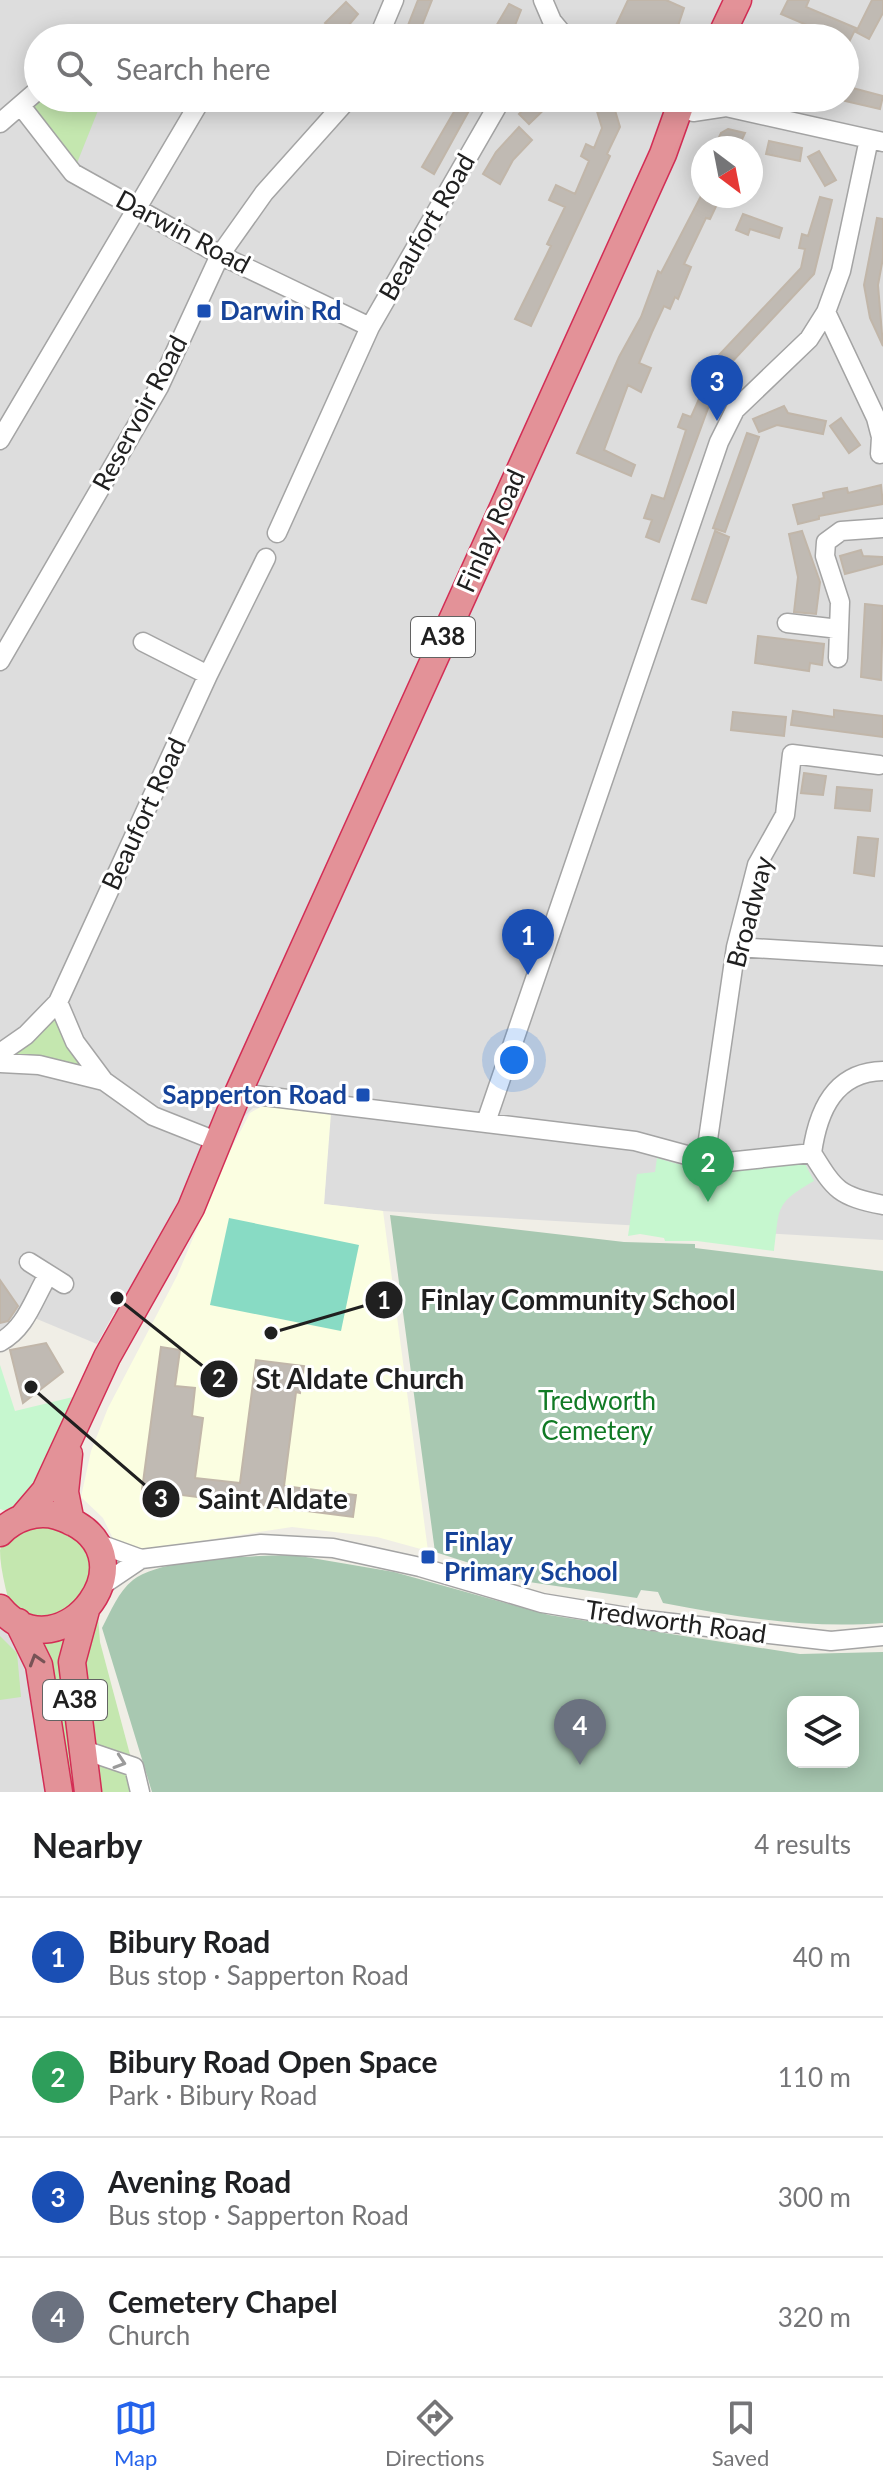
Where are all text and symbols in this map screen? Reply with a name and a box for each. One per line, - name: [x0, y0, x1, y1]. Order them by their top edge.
- search box: [24, 24, 859, 112]
- icon: search: [52, 46, 96, 90]
- text: Search here: [116, 50, 271, 86]
- north arrow: [691, 136, 763, 208]
- street label: Beaufort Road: [371, 147, 481, 306]
- street label: Darwin Road: [111, 182, 256, 280]
- place label: Darwin Rd: [220, 294, 342, 326]
- marker: Darwin Rd: [195, 302, 213, 320]
- street label: Reservoir Road: [85, 330, 193, 495]
- pin: 3: [691, 355, 743, 421]
- street label: Finlay Road: [449, 464, 531, 597]
- road number: A38: [411, 617, 475, 657]
- street label: Beaufort Road: [94, 732, 192, 895]
- street label: Broadway: [719, 852, 779, 971]
- pin: 1: [502, 909, 554, 975]
- your location: [494, 1040, 534, 1080]
- place label: Sapperton Road: [162, 1078, 347, 1110]
- marker: Sapperton Road: [354, 1086, 372, 1104]
- pin: 2: [682, 1136, 734, 1202]
- callout: Finlay Community School: [364, 1274, 753, 1326]
- text: Finlay Community School: [420, 1282, 736, 1316]
- text: 1: [377, 1285, 391, 1314]
- callout: St Aldate Church: [199, 1353, 480, 1405]
- text: St Aldate Church: [256, 1361, 464, 1395]
- text: 2: [212, 1363, 226, 1392]
- park label: Tredworth Cemetery: [538, 1384, 656, 1446]
- callout: Saint Aldate: [141, 1473, 364, 1525]
- text: Saint Aldate: [198, 1481, 348, 1515]
- text: 3: [154, 1483, 168, 1512]
- place label: Finlay Primary School: [444, 1525, 618, 1587]
- marker: Finlay Primary School: [419, 1548, 437, 1566]
- street label: Tredworth Road: [584, 1592, 769, 1650]
- one-way arrow: [29, 1654, 45, 1667]
- road number: A38: [43, 1680, 107, 1720]
- map controls: [787, 1696, 859, 1768]
- button: layers: [787, 1696, 859, 1768]
- pin: 4: [554, 1699, 606, 1765]
- one-way arrow: [113, 1753, 126, 1769]
- text: Nearby: [32, 1824, 143, 1865]
- text: 4 results: [754, 1828, 851, 1860]
- text: Bibury Road: [108, 1923, 270, 1959]
- text: 1: [50, 1941, 66, 1973]
- text: 40 m: [793, 1941, 851, 1973]
- text: Bus stop · Sapperton Road: [108, 1959, 409, 1991]
- text: Bibury Road Open Space: [108, 2043, 438, 2079]
- text: 2: [50, 2061, 66, 2093]
- text: 110 m: [778, 2061, 851, 2093]
- text: Park · Bibury Road: [108, 2079, 317, 2111]
- text: Avening Road: [108, 2163, 291, 2199]
- text: 3: [50, 2181, 66, 2213]
- text: 300 m: [778, 2181, 851, 2213]
- text: Bus stop · Sapperton Road: [108, 2199, 409, 2231]
- text: Cemetery Chapel: [108, 2283, 338, 2319]
- text: 4: [50, 2301, 66, 2333]
- text: 320 m: [778, 2301, 851, 2333]
- text: Church: [108, 2319, 190, 2351]
- tab: Map: [114, 2396, 158, 2471]
- tab: Directions: [385, 2396, 484, 2471]
- tab: Saved: [712, 2396, 769, 2471]

